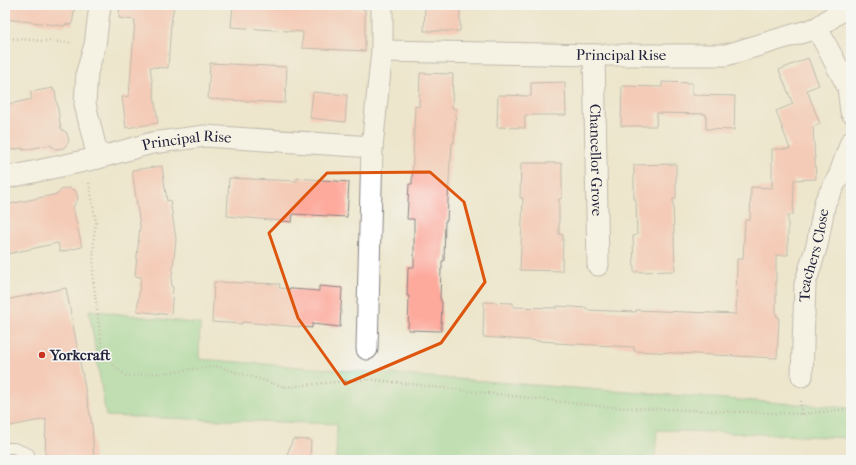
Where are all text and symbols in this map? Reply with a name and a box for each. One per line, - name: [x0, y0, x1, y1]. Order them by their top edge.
- street label: Principal Rise: [576, 46, 667, 64]
- street label: Chancellor Grove: [586, 104, 606, 217]
- street label: Principal Rise: [140, 127, 233, 154]
- street label: Teachers Close: [795, 207, 833, 302]
- place label: Yorkcraft: [49, 346, 111, 364]
- marker: Yorkcraft: [37, 350, 47, 360]

